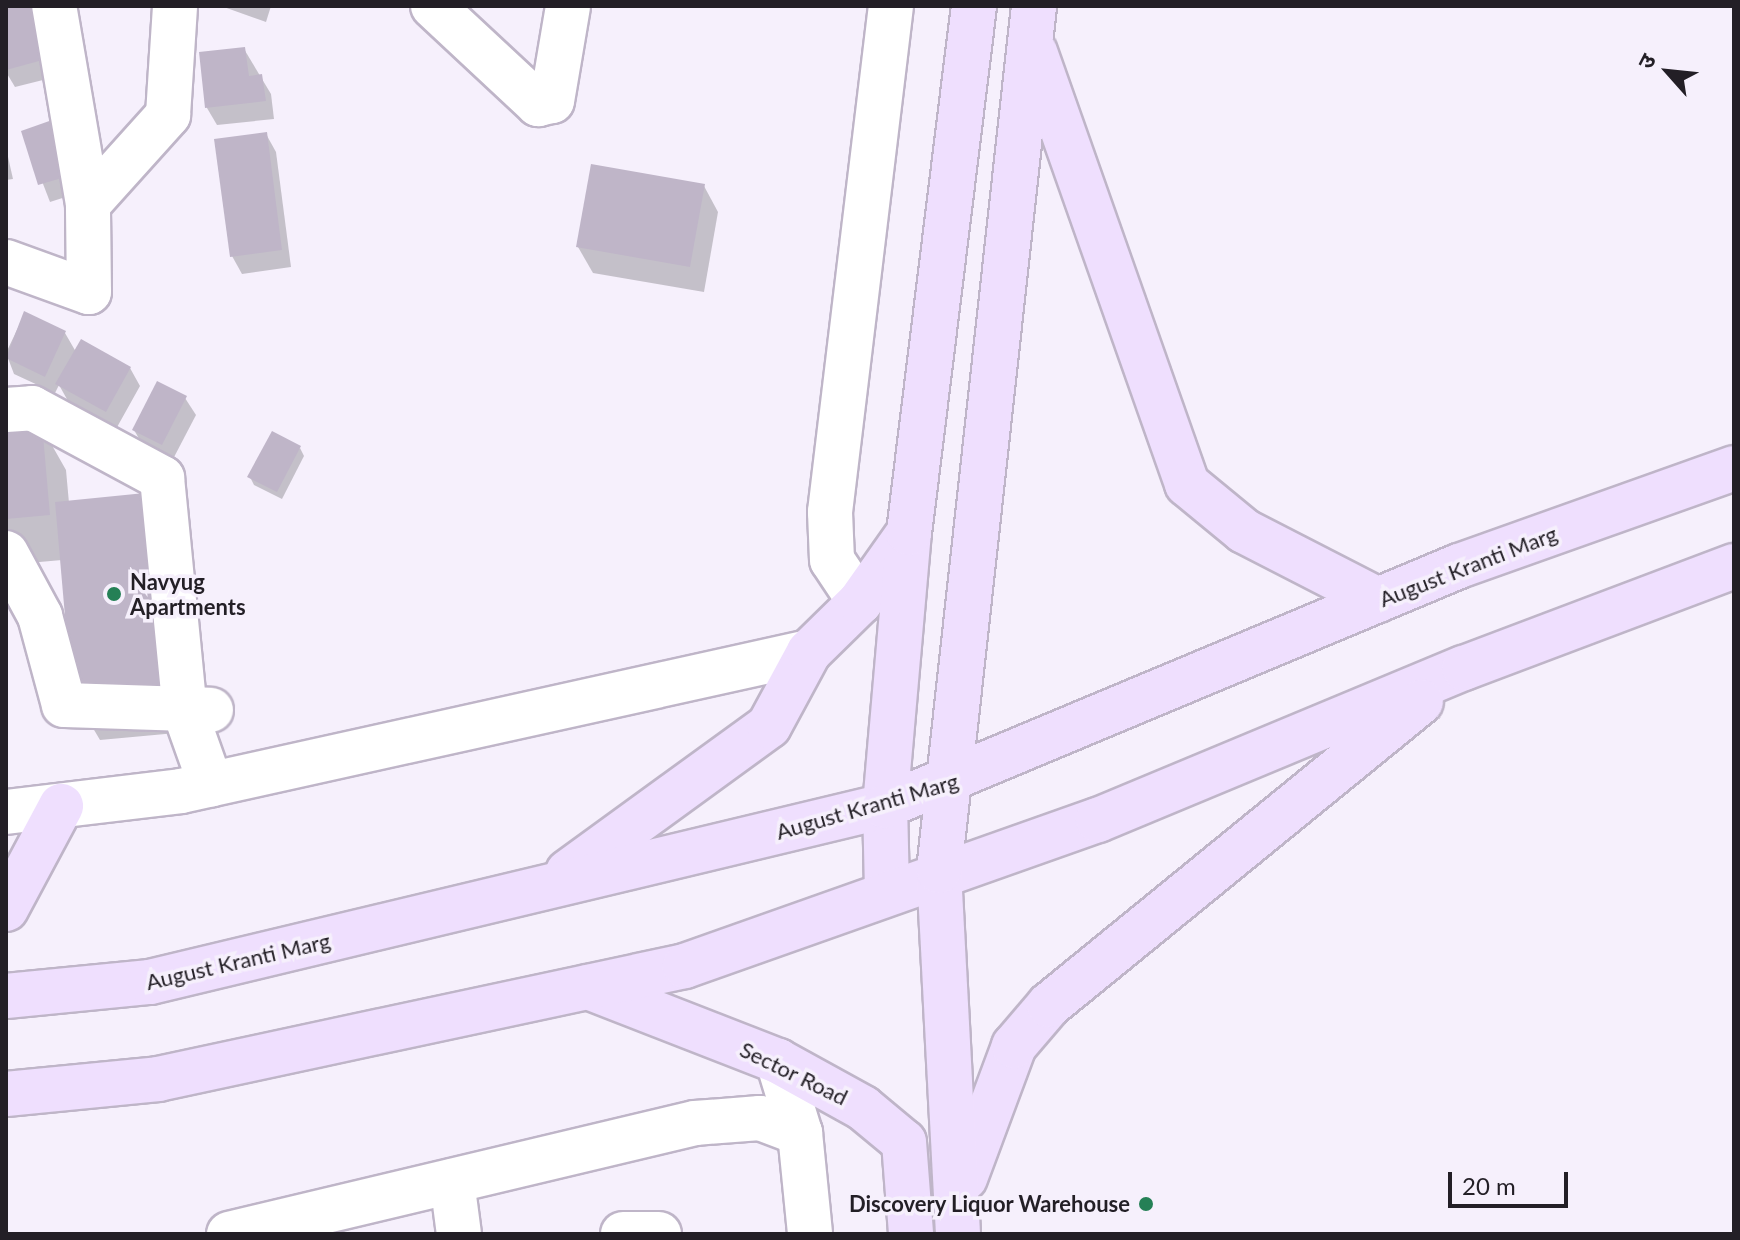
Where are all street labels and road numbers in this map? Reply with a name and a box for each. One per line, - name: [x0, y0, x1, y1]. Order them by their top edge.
- street label: August Kranti Marg: [1375, 520, 1561, 612]
- street label: August Kranti Marg: [773, 767, 961, 845]
- street label: August Kranti Marg: [143, 927, 333, 995]
- street label: Sector Road: [736, 1036, 852, 1110]

